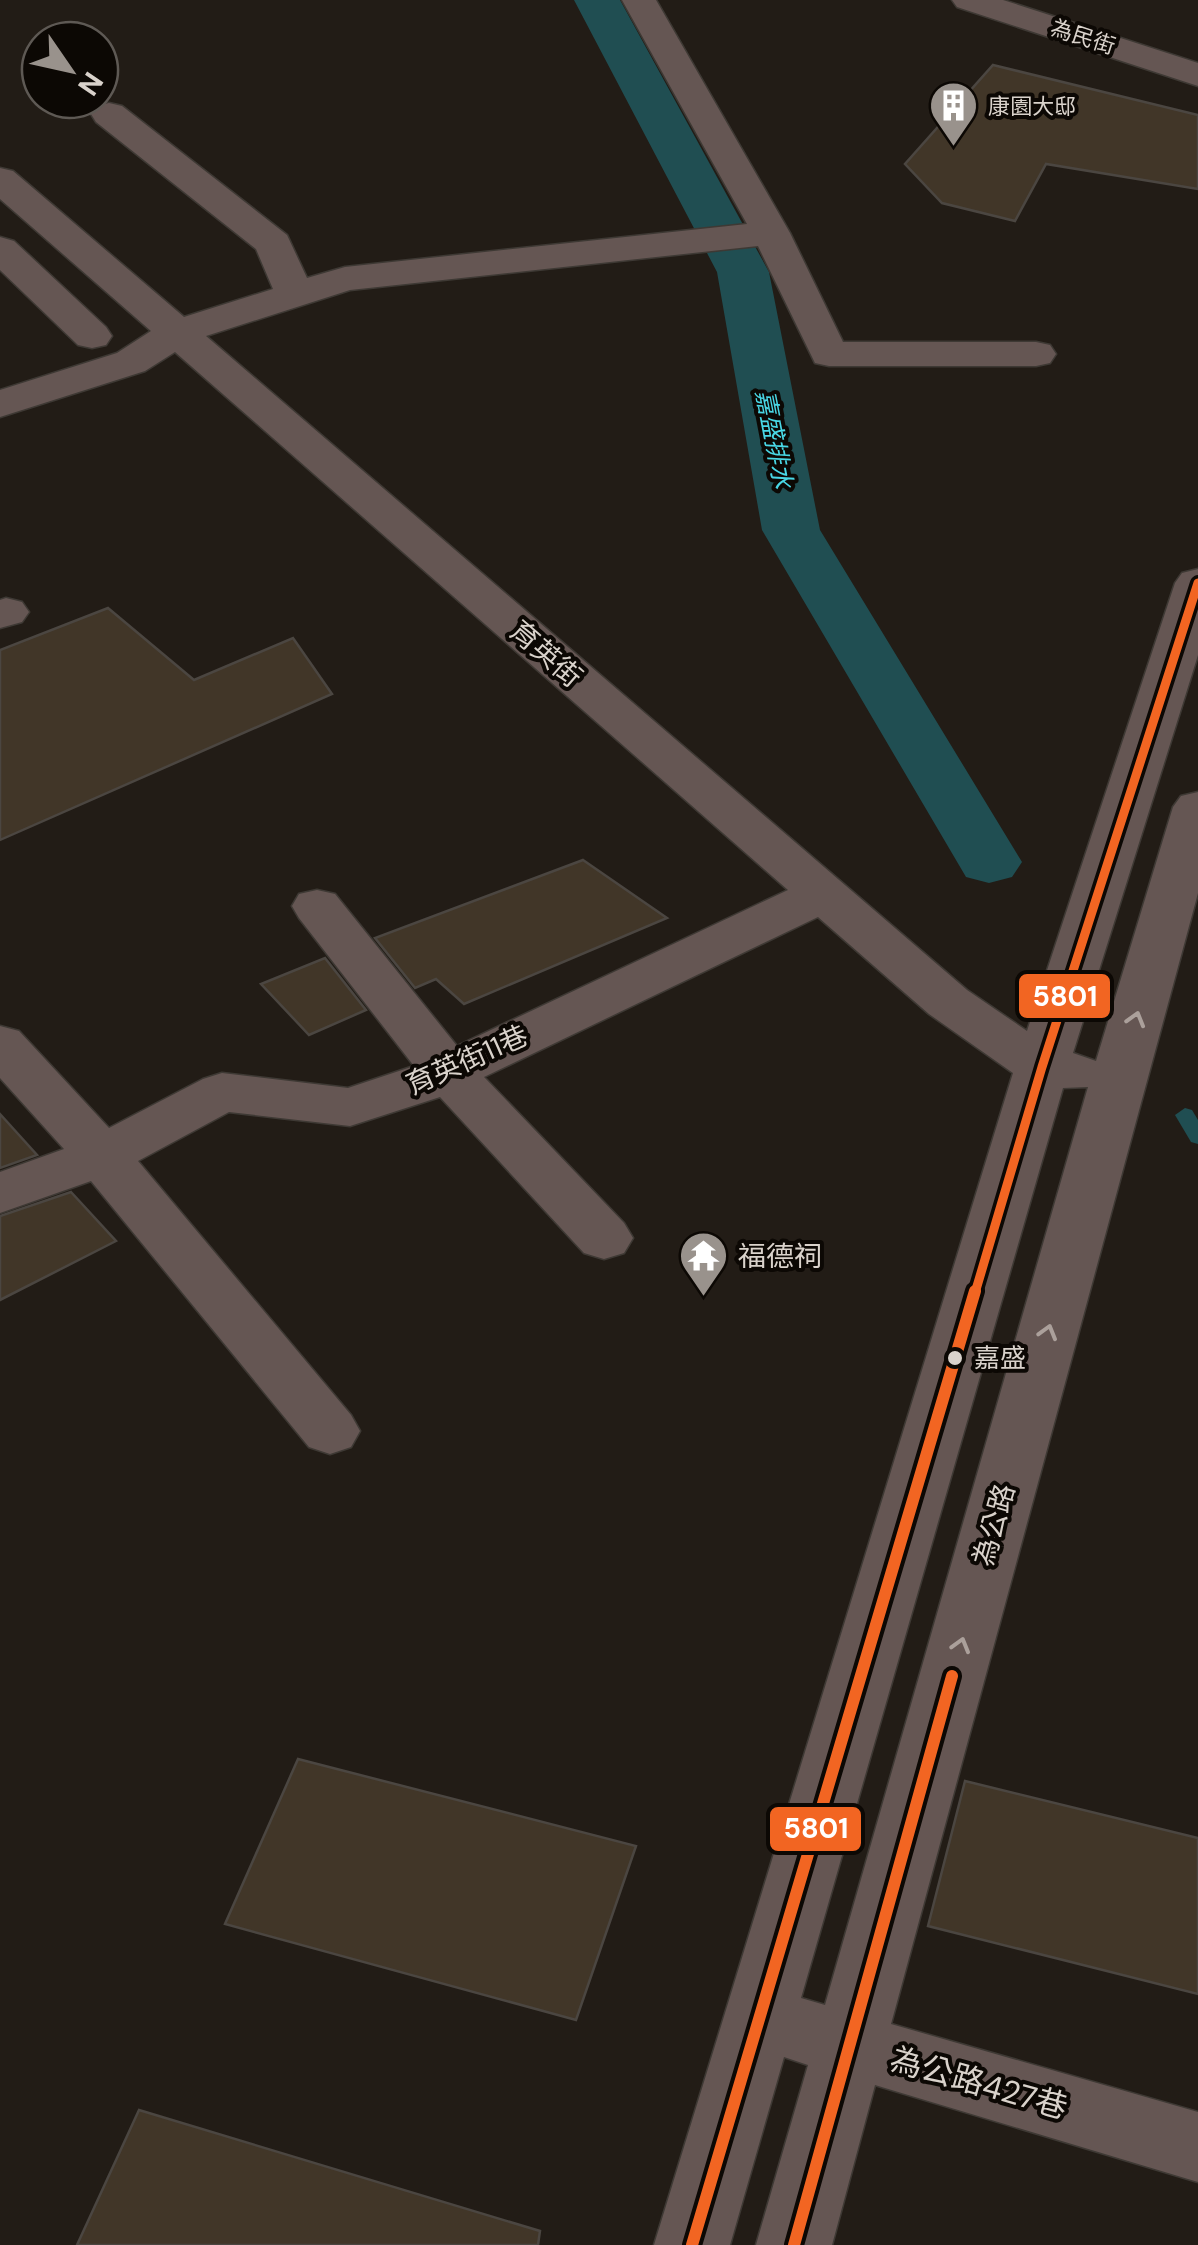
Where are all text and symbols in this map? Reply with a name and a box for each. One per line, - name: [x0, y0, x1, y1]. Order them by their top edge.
- street label: 為民街: [1047, 13, 1119, 61]
- north arrow: [20, 20, 120, 120]
- text: N: [69, 65, 111, 103]
- building icon: 康園大邸: [927, 80, 979, 148]
- place label: 康園大邸: [988, 92, 1076, 121]
- water label: 嘉盛排水: [748, 387, 800, 492]
- street label: 育英街: [502, 612, 590, 696]
- line badge: 5801: [1017, 972, 1112, 1020]
- text: 5801: [1032, 978, 1098, 1015]
- one-way arrow: [1124, 1011, 1145, 1028]
- street label: 育英街11巷: [400, 1017, 534, 1103]
- temple icon: 福德祠: [677, 1230, 729, 1298]
- place label: 福德祠: [738, 1238, 822, 1275]
- one-way arrow: [1036, 1324, 1057, 1341]
- place label: 嘉盛: [974, 1341, 1026, 1375]
- marker: 嘉盛: [945, 1348, 965, 1368]
- street label: 為公路: [965, 1480, 1023, 1570]
- one-way arrow: [949, 1637, 970, 1654]
- line badge: 5801: [768, 1805, 863, 1853]
- text: 5801: [783, 1810, 849, 1847]
- street label: 為公路427巷: [886, 2038, 1072, 2128]

